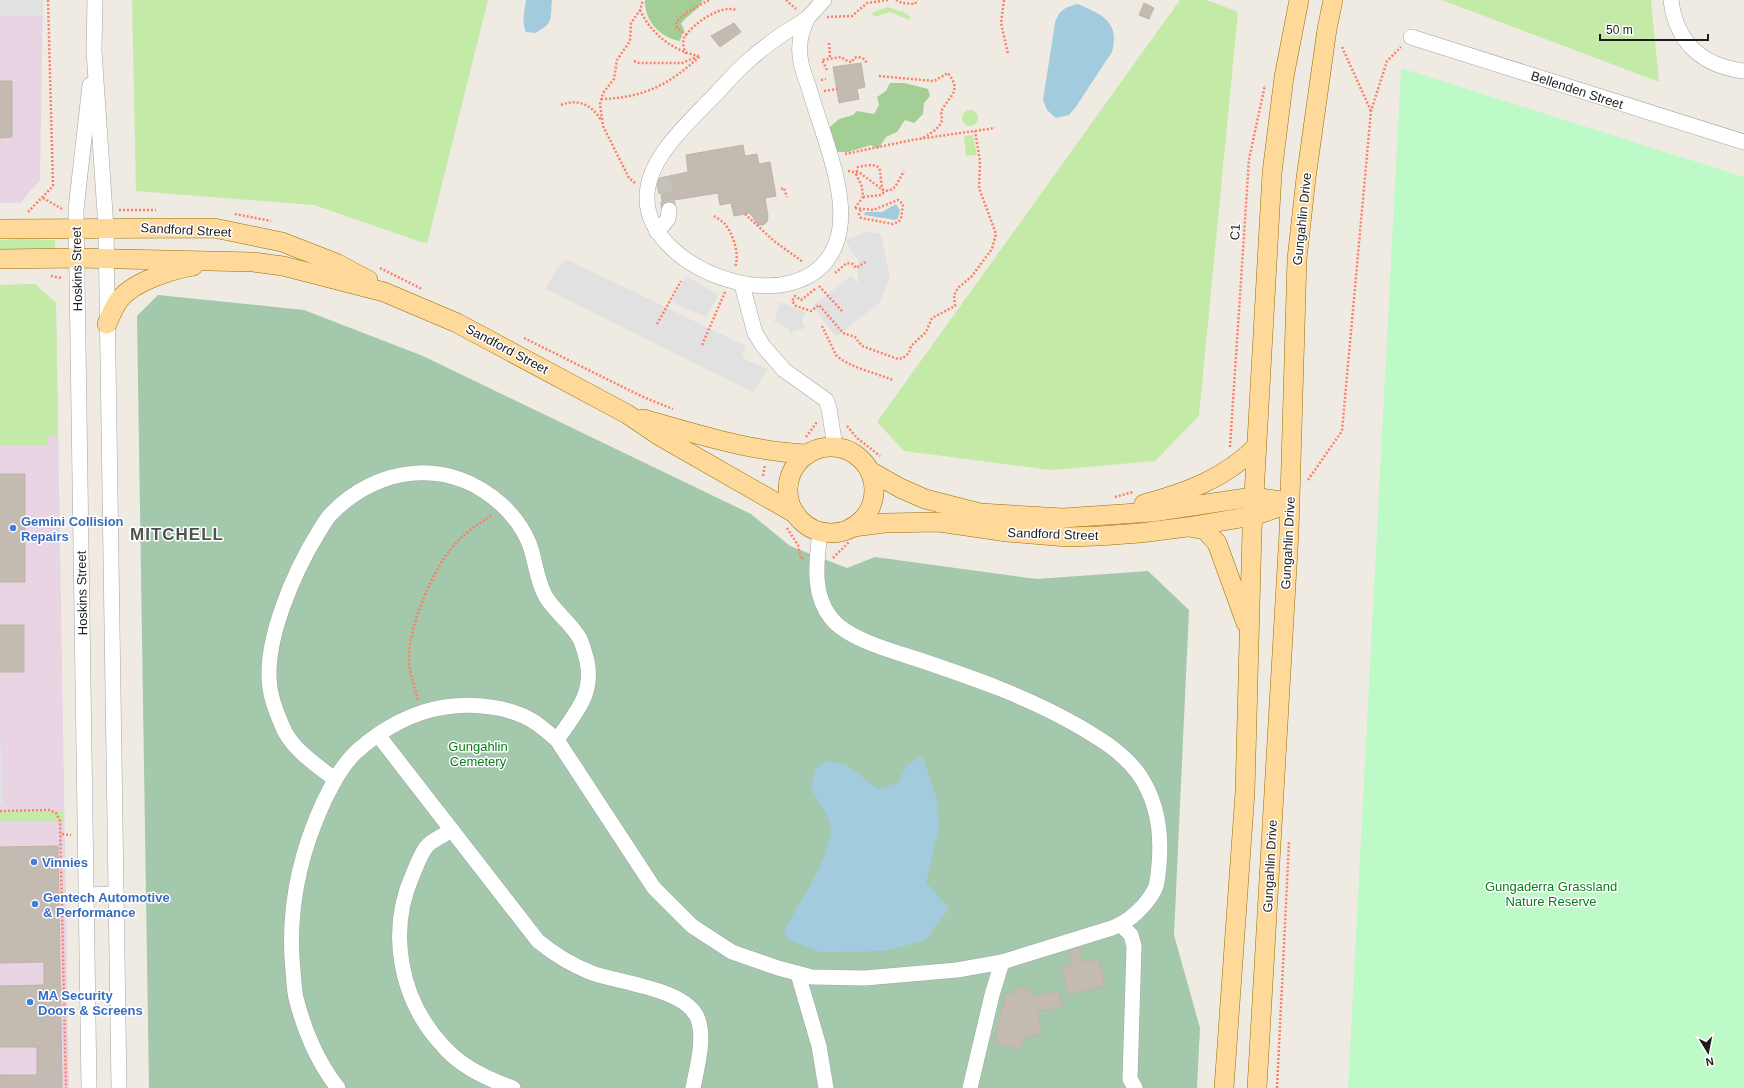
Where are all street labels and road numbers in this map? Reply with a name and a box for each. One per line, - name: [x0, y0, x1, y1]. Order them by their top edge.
- street label: Bellenden Street: [1529, 68, 1625, 112]
- street label: Gungahlin Drive: [1290, 172, 1314, 266]
- street label: Sandford Street: [140, 220, 232, 240]
- street label: C1: [1227, 223, 1243, 241]
- street label: Hoskins Street: [69, 226, 85, 311]
- street label: Sandford Street: [463, 321, 551, 377]
- street label: Gungahlin Drive: [1278, 496, 1298, 590]
- street label: Sandford Street: [1007, 525, 1099, 543]
- street label: Hoskins Street: [74, 550, 90, 635]
- street label: Gungahlin Drive: [1260, 819, 1280, 913]

